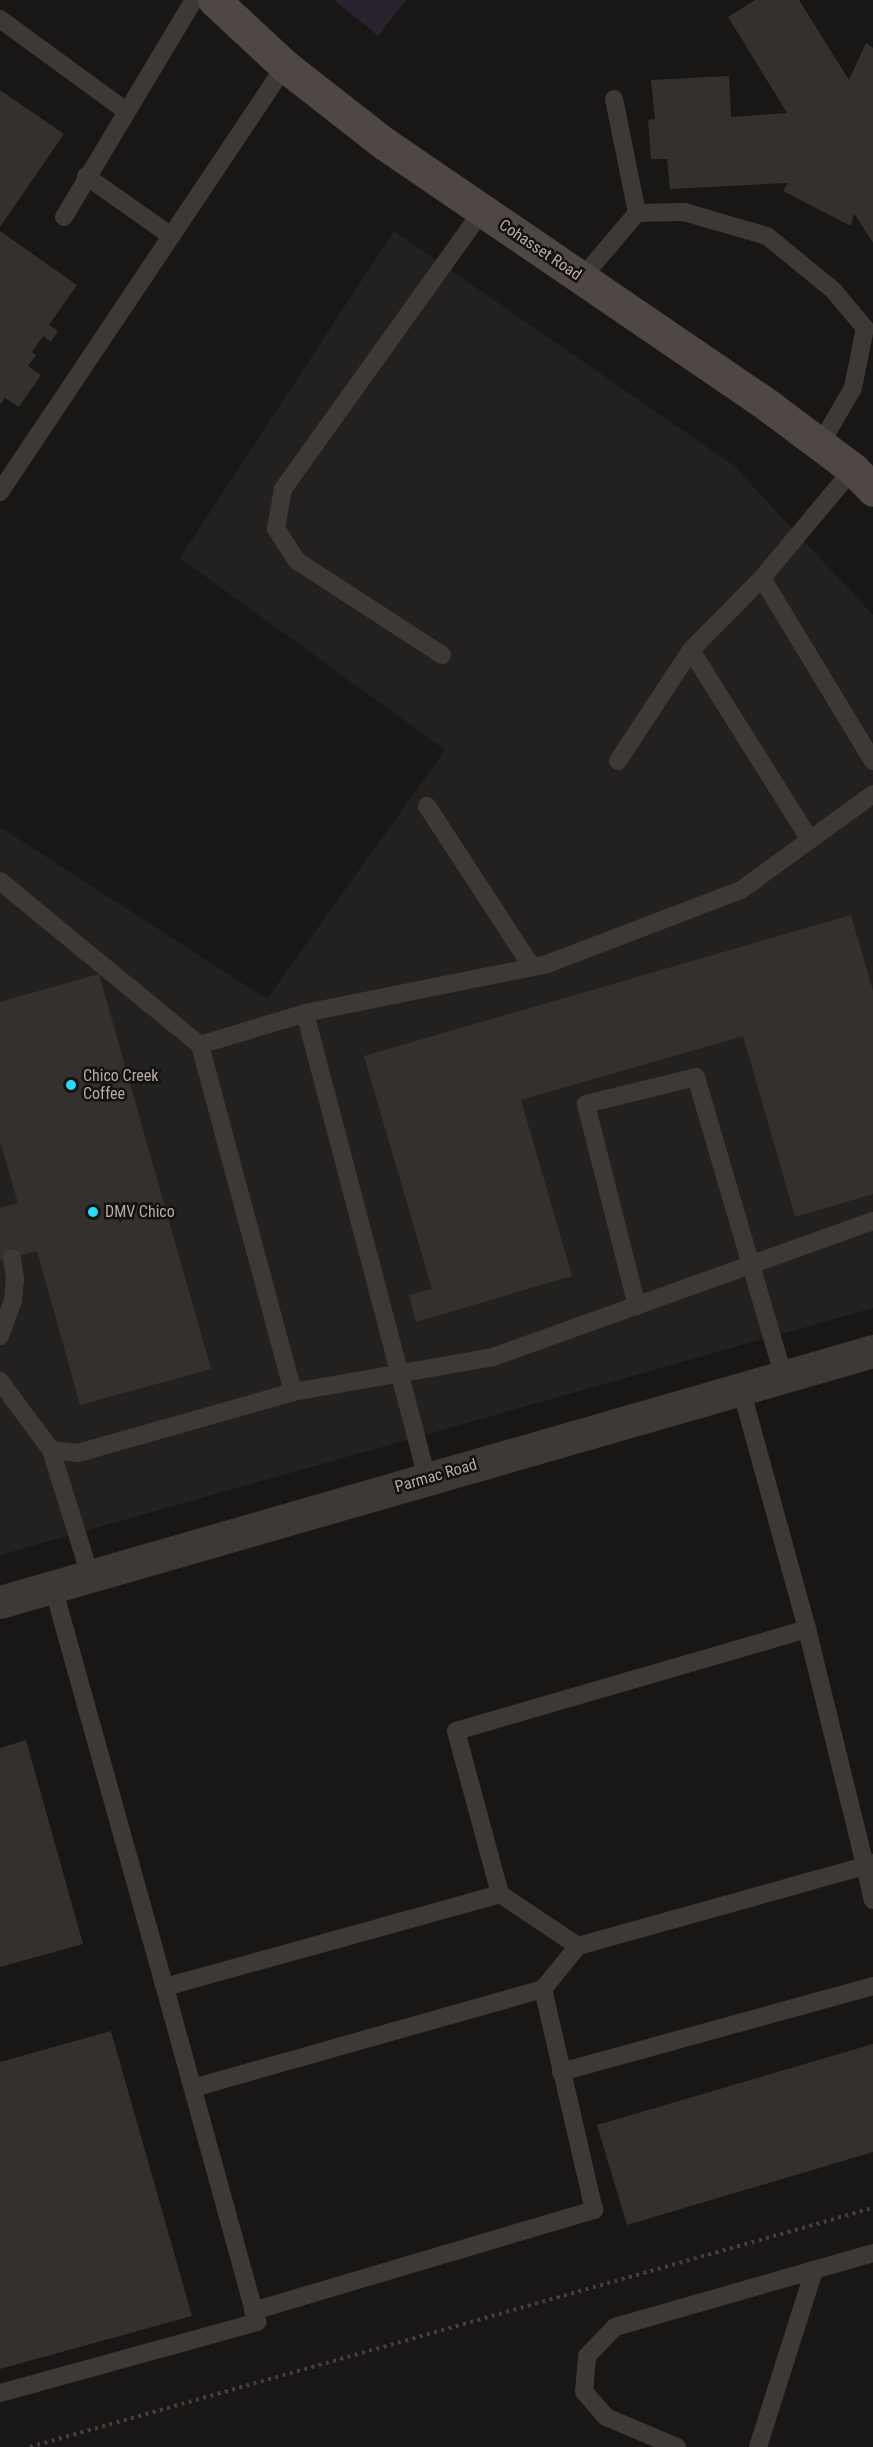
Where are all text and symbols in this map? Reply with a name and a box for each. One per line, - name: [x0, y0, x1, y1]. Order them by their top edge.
- street label: Cohasset Road: [495, 215, 585, 285]
- place label: Chico Creek Coffee: [83, 1066, 159, 1104]
- marker: Chico Creek Coffee: [64, 1078, 78, 1092]
- place label: DMV Chico: [105, 1202, 175, 1222]
- marker: DMV Chico: [86, 1205, 100, 1219]
- street label: Parmac Road: [393, 1455, 479, 1497]

